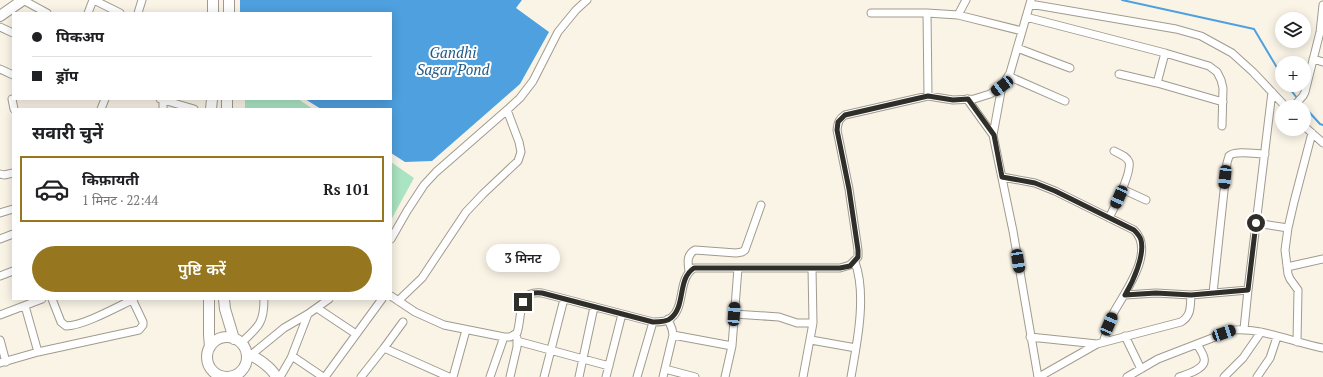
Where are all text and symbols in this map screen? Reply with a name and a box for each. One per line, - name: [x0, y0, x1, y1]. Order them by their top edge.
- map controls: [1275, 12, 1311, 136]
- button: layers: [1275, 12, 1311, 48]
- text: पिकअप: [56, 26, 104, 46]
- water label: Gandhi Sagar Pond: [416, 42, 491, 79]
- button: +: [1275, 56, 1311, 92]
- text: ड्रॉप: [56, 65, 78, 85]
- car: [989, 74, 1015, 98]
- button: −: [1275, 100, 1311, 136]
- text: सवारी चुनें: [32, 120, 103, 144]
- car: [1218, 164, 1232, 190]
- text: किफ़ायती: [82, 169, 139, 189]
- icon: car: [34, 171, 70, 207]
- text: Rs 101: [323, 179, 370, 199]
- car: [1109, 184, 1129, 210]
- text: 1 मिनट · 22:44: [82, 191, 158, 209]
- route start: [1247, 214, 1265, 232]
- callout: 3 मिनट: [486, 244, 560, 272]
- button: पुष्टि करें: [32, 246, 372, 292]
- car: [1010, 248, 1026, 274]
- text: 3 मिनट: [504, 249, 542, 267]
- route end: [514, 293, 532, 311]
- car: [727, 302, 741, 326]
- car: [1099, 311, 1119, 337]
- car: [1211, 323, 1237, 343]

